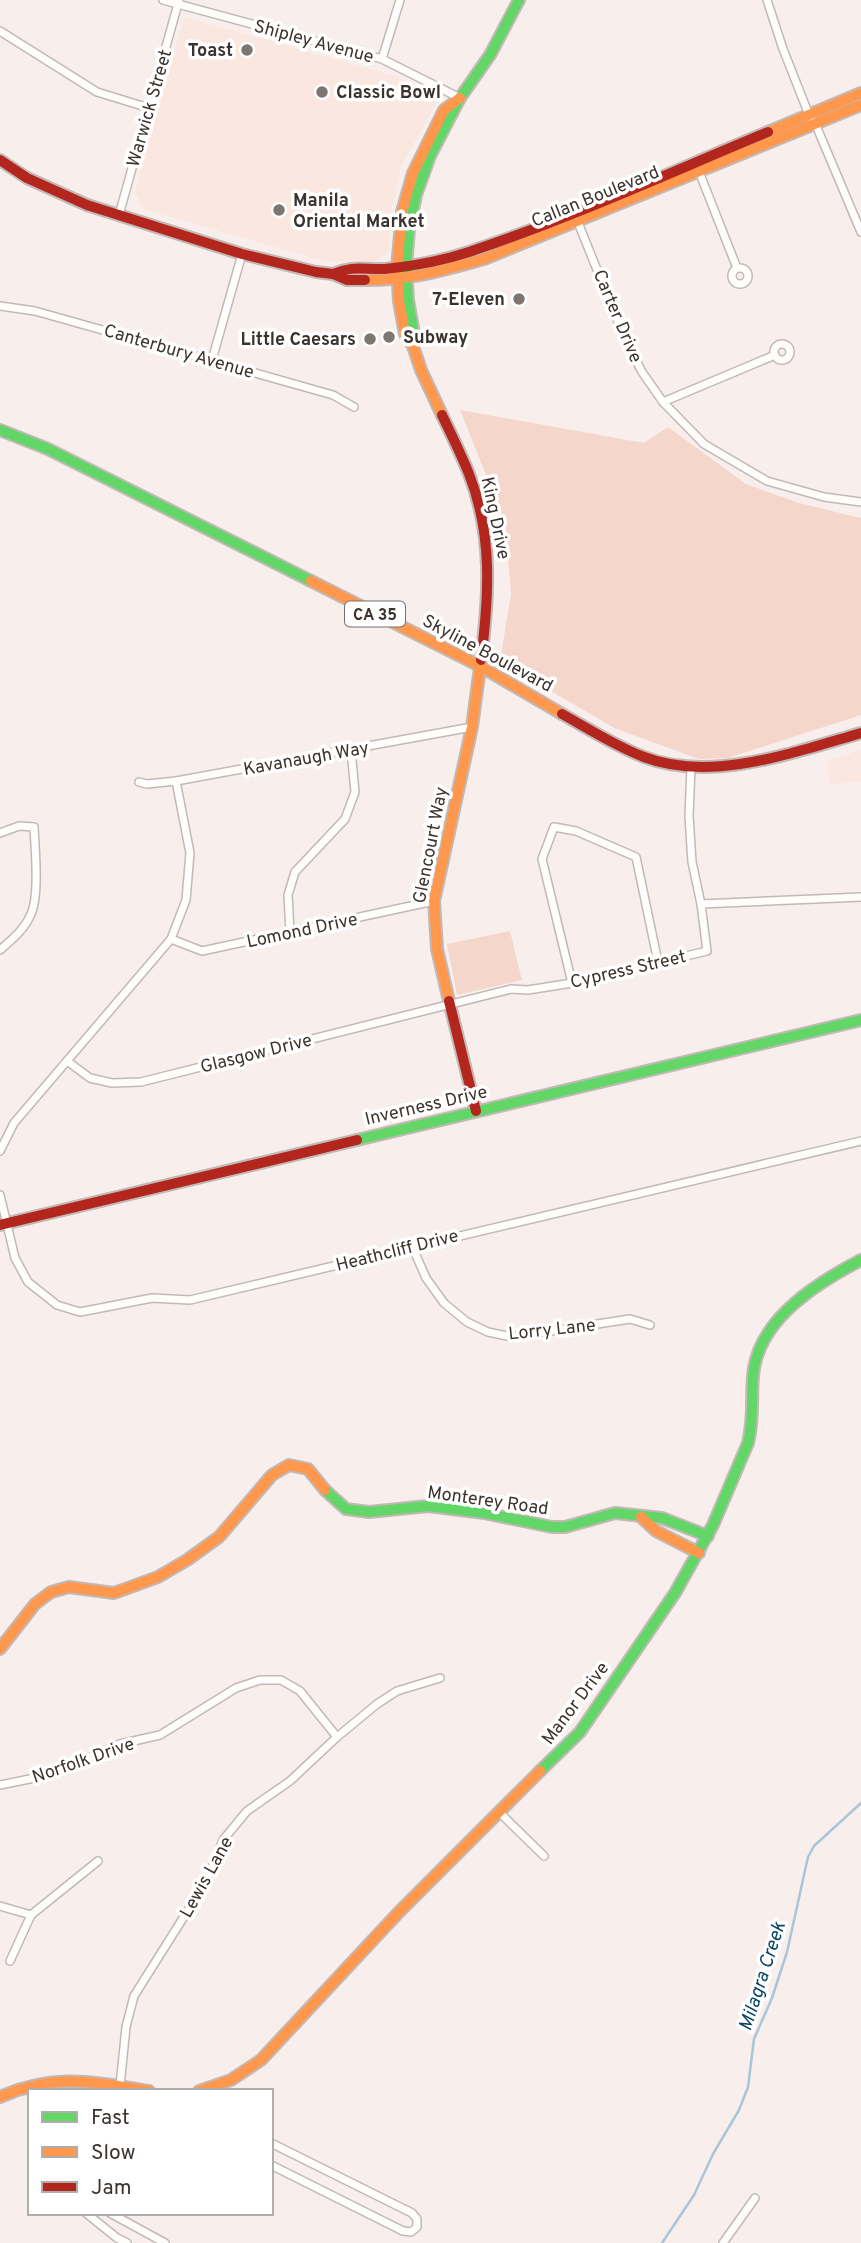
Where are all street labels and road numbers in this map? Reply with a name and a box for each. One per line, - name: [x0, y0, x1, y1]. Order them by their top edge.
- street label: Shipley Avenue: [251, 15, 376, 69]
- street label: Warwick Street: [123, 47, 178, 170]
- street label: Callan Boulevard: [528, 161, 663, 234]
- street label: Carter Drive: [587, 267, 647, 367]
- street label: Canterbury Avenue: [101, 320, 256, 385]
- street label: King Drive: [475, 475, 515, 562]
- road number: CA 35: [345, 601, 405, 626]
- street label: Skyline Boulevard: [418, 610, 557, 698]
- street label: Kavanaugh Way: [242, 737, 371, 782]
- street label: Glencourt Way: [409, 785, 454, 906]
- street label: Lomond Drive: [245, 908, 360, 954]
- street label: Cypress Street: [568, 946, 688, 995]
- street label: Glasgow Drive: [198, 1029, 315, 1079]
- street label: Inverness Drive: [363, 1081, 490, 1132]
- street label: Heathcliff Drive: [334, 1225, 461, 1278]
- street label: Lorry Lane: [507, 1314, 597, 1347]
- street label: Monterey Road: [426, 1482, 550, 1521]
- street label: Manor Drive: [538, 1658, 615, 1750]
- street label: Norfolk Drive: [29, 1733, 138, 1790]
- street label: Lewis Lane: [176, 1833, 239, 1922]

